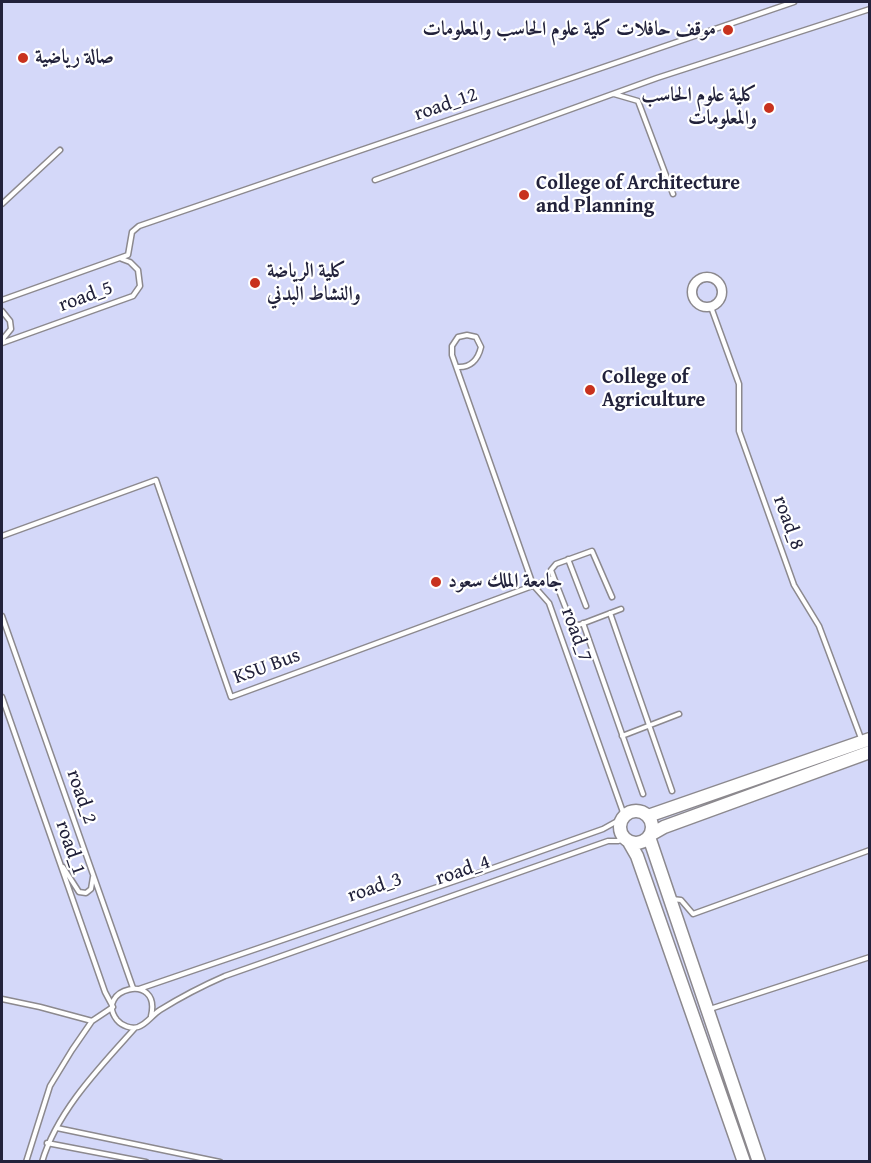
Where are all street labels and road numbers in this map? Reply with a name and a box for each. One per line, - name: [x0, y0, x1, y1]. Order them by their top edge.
- street label: road_12: [411, 83, 481, 127]
- street label: road_5: [56, 276, 116, 318]
- street label: road_8: [767, 493, 809, 553]
- street label: road_7: [555, 605, 597, 665]
- street label: KSU Bus: [230, 644, 304, 690]
- street label: road_2: [61, 767, 101, 827]
- street label: road_1: [50, 818, 90, 878]
- street label: road_4: [433, 851, 493, 891]
- street label: road_3: [345, 868, 405, 908]

